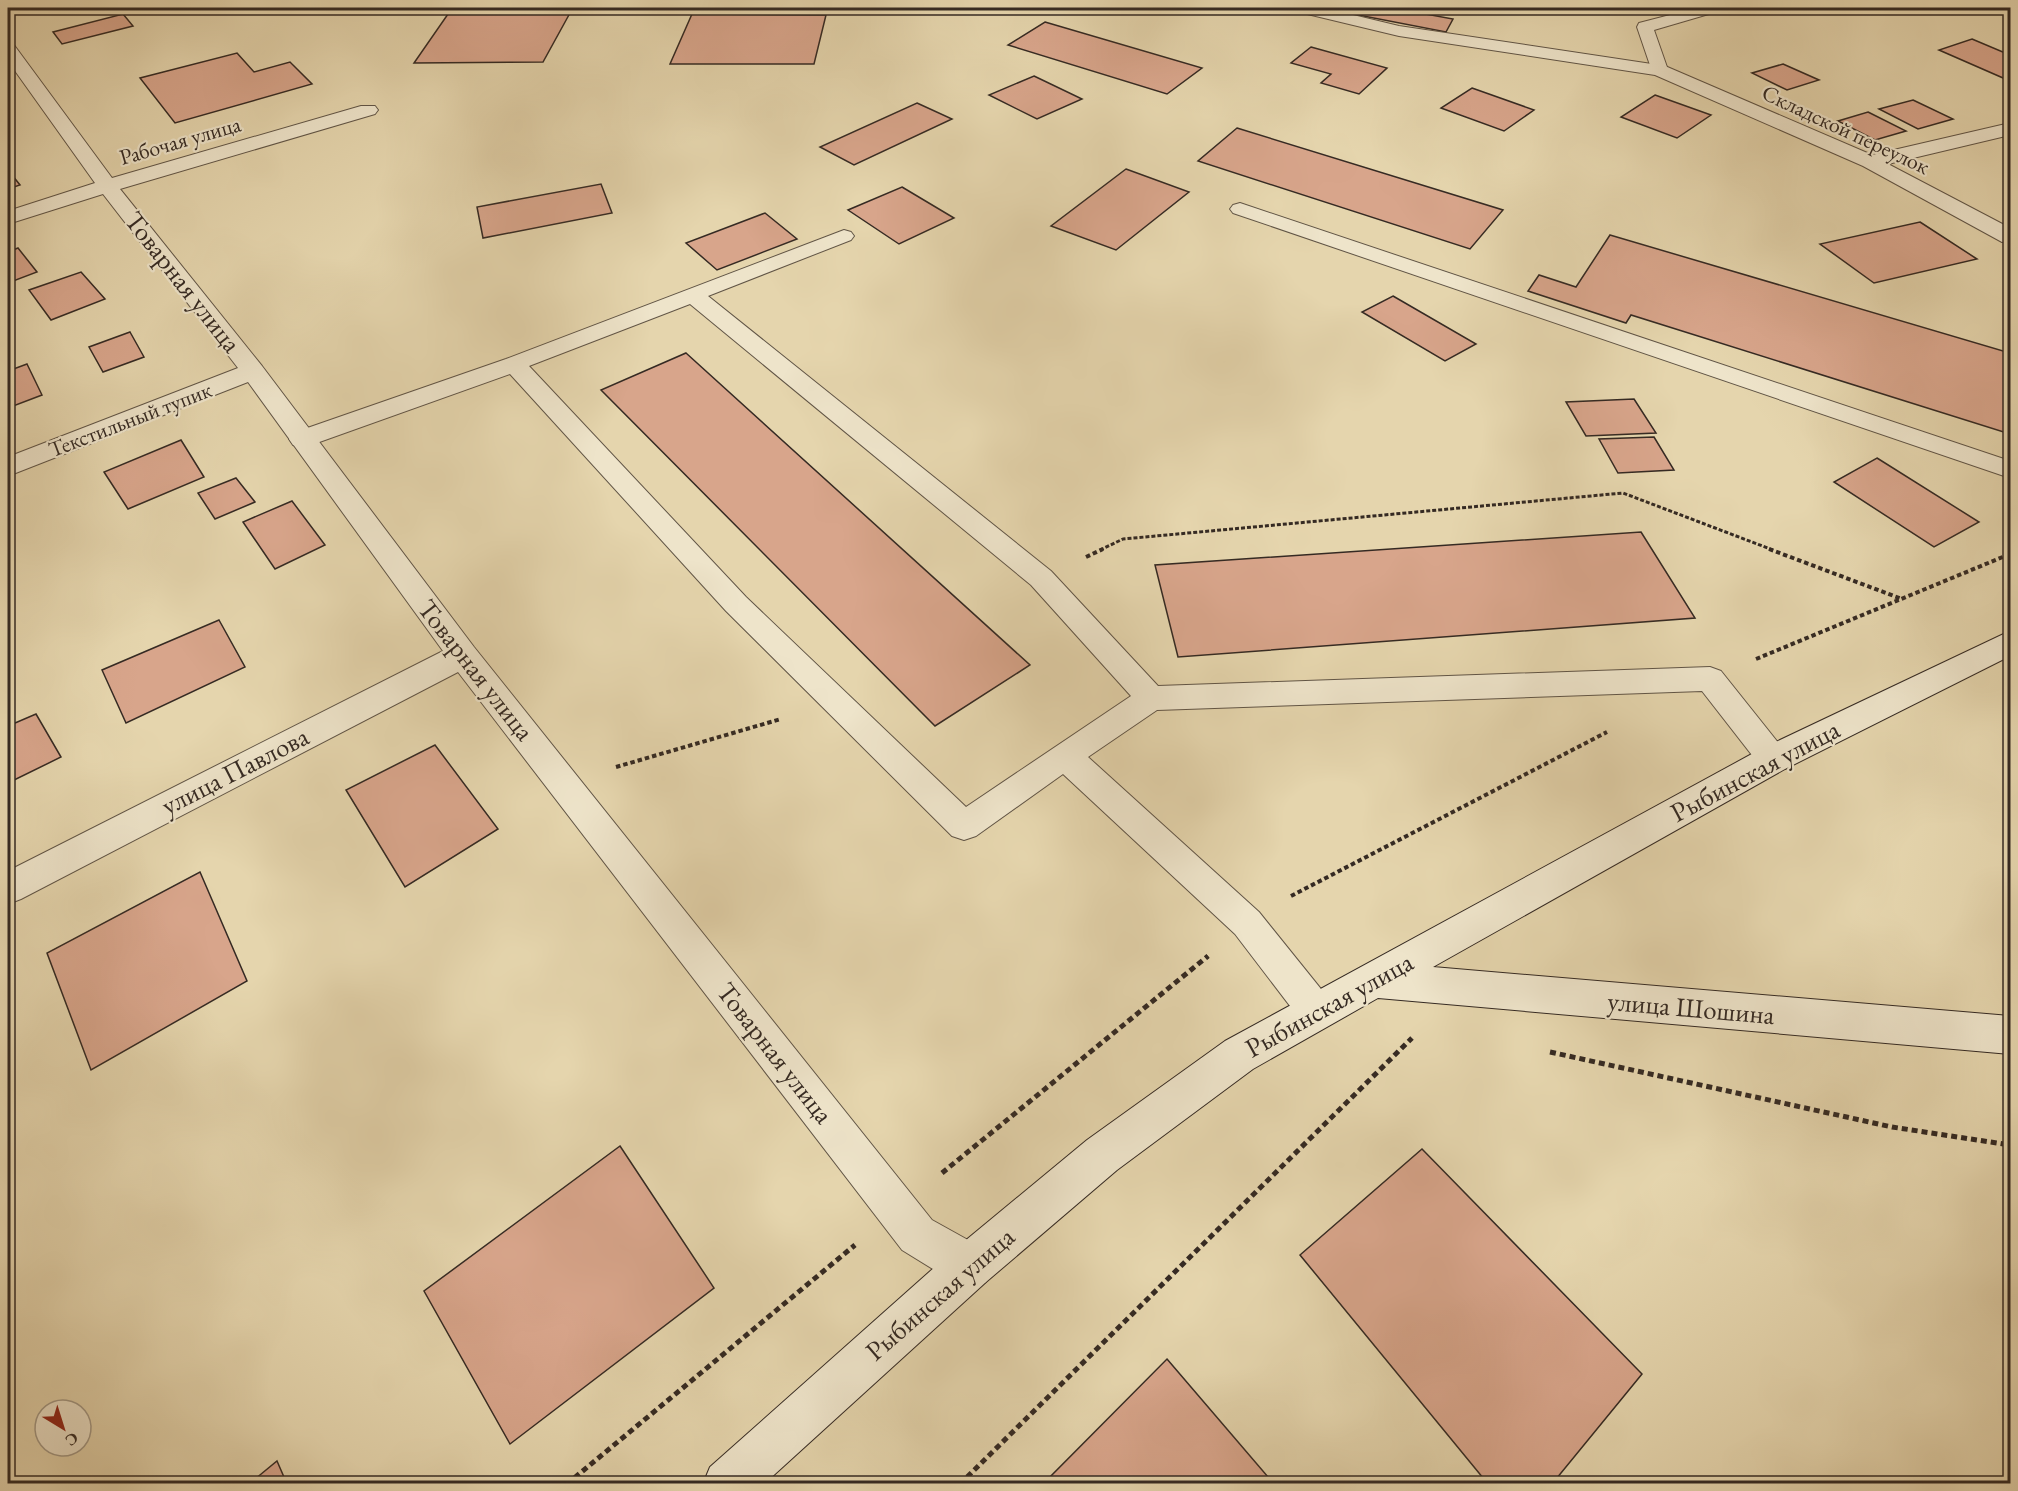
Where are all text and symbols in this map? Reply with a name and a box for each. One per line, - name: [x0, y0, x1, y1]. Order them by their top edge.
- street label: Складской переулок: [1757, 78, 1935, 181]
- street label: Рабочая улица: [116, 109, 244, 172]
- street label: Товарная улица: [117, 204, 250, 360]
- street label: Текстильный тупик: [44, 375, 216, 464]
- street label: Товарная улица: [410, 592, 543, 748]
- street label: Рыбинская улица: [1664, 711, 1846, 830]
- street label: улица Павлова: [155, 718, 315, 823]
- street label: Рыбинская улица: [1239, 944, 1419, 1065]
- street label: Товарная улица: [709, 975, 842, 1131]
- street label: улица Шошина: [1606, 983, 1776, 1032]
- street label: Рыбинская улица: [858, 1219, 1022, 1368]
- north arrow: [33, 1398, 93, 1458]
- text: С: [61, 1428, 83, 1451]

